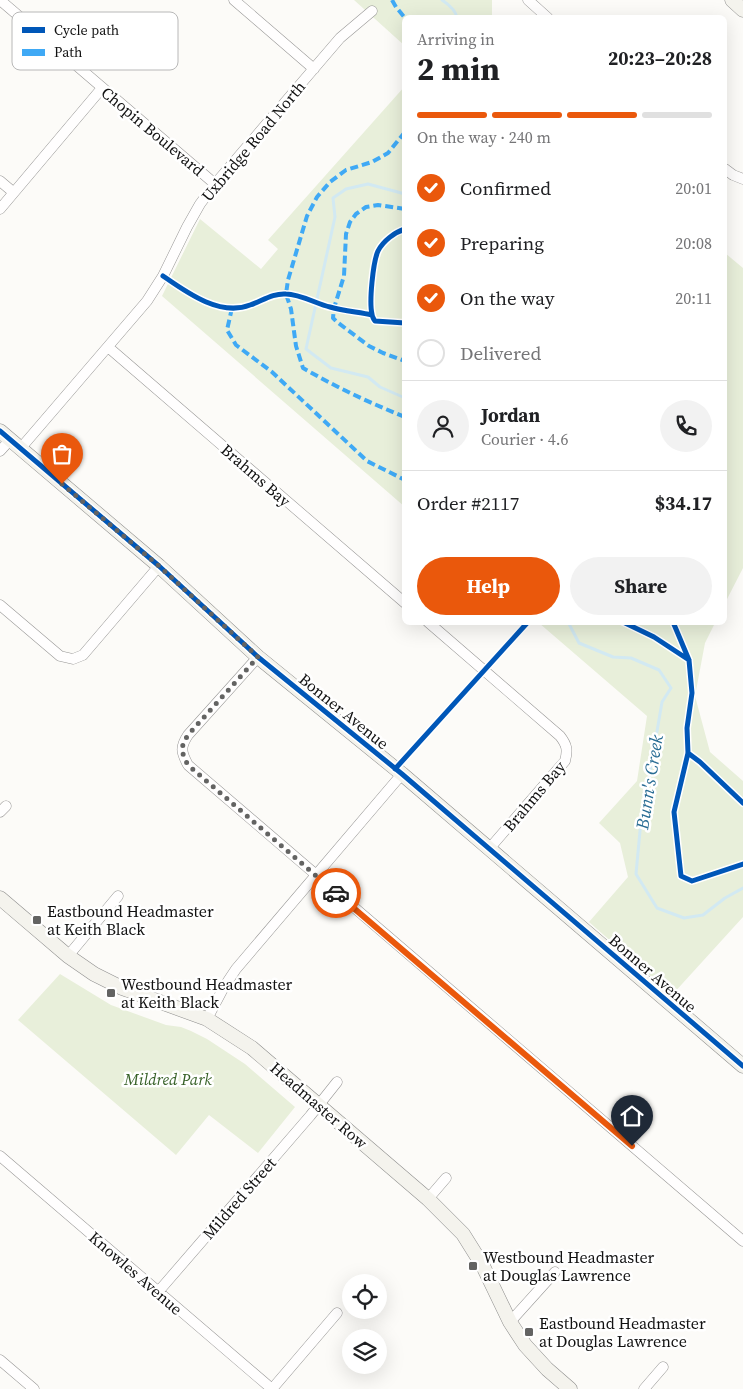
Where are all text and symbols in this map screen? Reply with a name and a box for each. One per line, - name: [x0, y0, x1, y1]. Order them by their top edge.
- legend: [12, 12, 178, 70]
- text: Cycle path: [54, 20, 119, 40]
- text: Arriving in: [417, 28, 495, 50]
- text: Path: [54, 42, 82, 62]
- text: 20:23–20:28: [608, 45, 712, 71]
- text: 2 min: [417, 47, 500, 91]
- street label: Uxbridge Road North: [196, 76, 310, 206]
- street label: Chopin Boulevard: [97, 81, 209, 181]
- text: On the way · 240 m: [417, 126, 551, 148]
- icon: check: [417, 174, 445, 202]
- text: Confirmed: [460, 175, 551, 201]
- text: 20:01: [675, 177, 712, 199]
- icon: check: [417, 229, 445, 257]
- text: Preparing: [460, 230, 544, 256]
- text: 20:08: [675, 232, 712, 254]
- icon: check: [417, 284, 445, 312]
- text: On the way: [460, 285, 555, 311]
- text: 20:11: [675, 287, 712, 309]
- text: Delivered: [460, 340, 541, 366]
- button: person: [417, 400, 469, 452]
- button: phone: [660, 400, 712, 452]
- text: Jordan: [481, 402, 540, 428]
- text: Courier · 4.6: [481, 428, 569, 450]
- pin: [41, 433, 83, 484]
- street label: Brahms Bay: [216, 439, 296, 512]
- icon: bag: [48, 440, 76, 468]
- text: Order #2117: [417, 490, 519, 516]
- text: $34.17: [655, 490, 712, 516]
- button: Help: [417, 557, 560, 615]
- button: Share: [570, 557, 712, 615]
- street label: Bonner Avenue: [295, 668, 393, 754]
- water label: Bunn's Creek: [629, 732, 669, 832]
- street label: Brahms Bay: [498, 755, 571, 836]
- courier: [311, 868, 361, 918]
- icon: car: [322, 879, 350, 907]
- place label: Eastbound Headmaster at Keith Black: [47, 900, 214, 940]
- marker: Eastbound Headmaster at Keith Black: [31, 914, 43, 926]
- street label: Bonner Avenue: [604, 929, 702, 1017]
- place label: Westbound Headmaster at Keith Black: [121, 973, 293, 1013]
- marker: Westbound Headmaster at Keith Black: [105, 987, 117, 999]
- street label: Headmaster Row: [266, 1057, 373, 1154]
- park label: Mildred Park: [123, 1068, 212, 1090]
- pin: [611, 1095, 653, 1146]
- icon: home: [618, 1102, 646, 1130]
- street label: Mildred Street: [197, 1152, 281, 1244]
- street label: Knowles Avenue: [85, 1226, 187, 1320]
- place label: Westbound Headmaster at Douglas Lawrence: [483, 1246, 655, 1286]
- marker: Westbound Headmaster at Douglas Lawrence: [467, 1260, 479, 1272]
- map controls: [342, 1274, 387, 1374]
- button: locate: [342, 1274, 387, 1319]
- place label: Eastbound Headmaster at Douglas Lawrence: [539, 1312, 706, 1352]
- marker: Eastbound Headmaster at Douglas Lawrence: [523, 1326, 535, 1338]
- button: layers: [342, 1329, 387, 1374]

